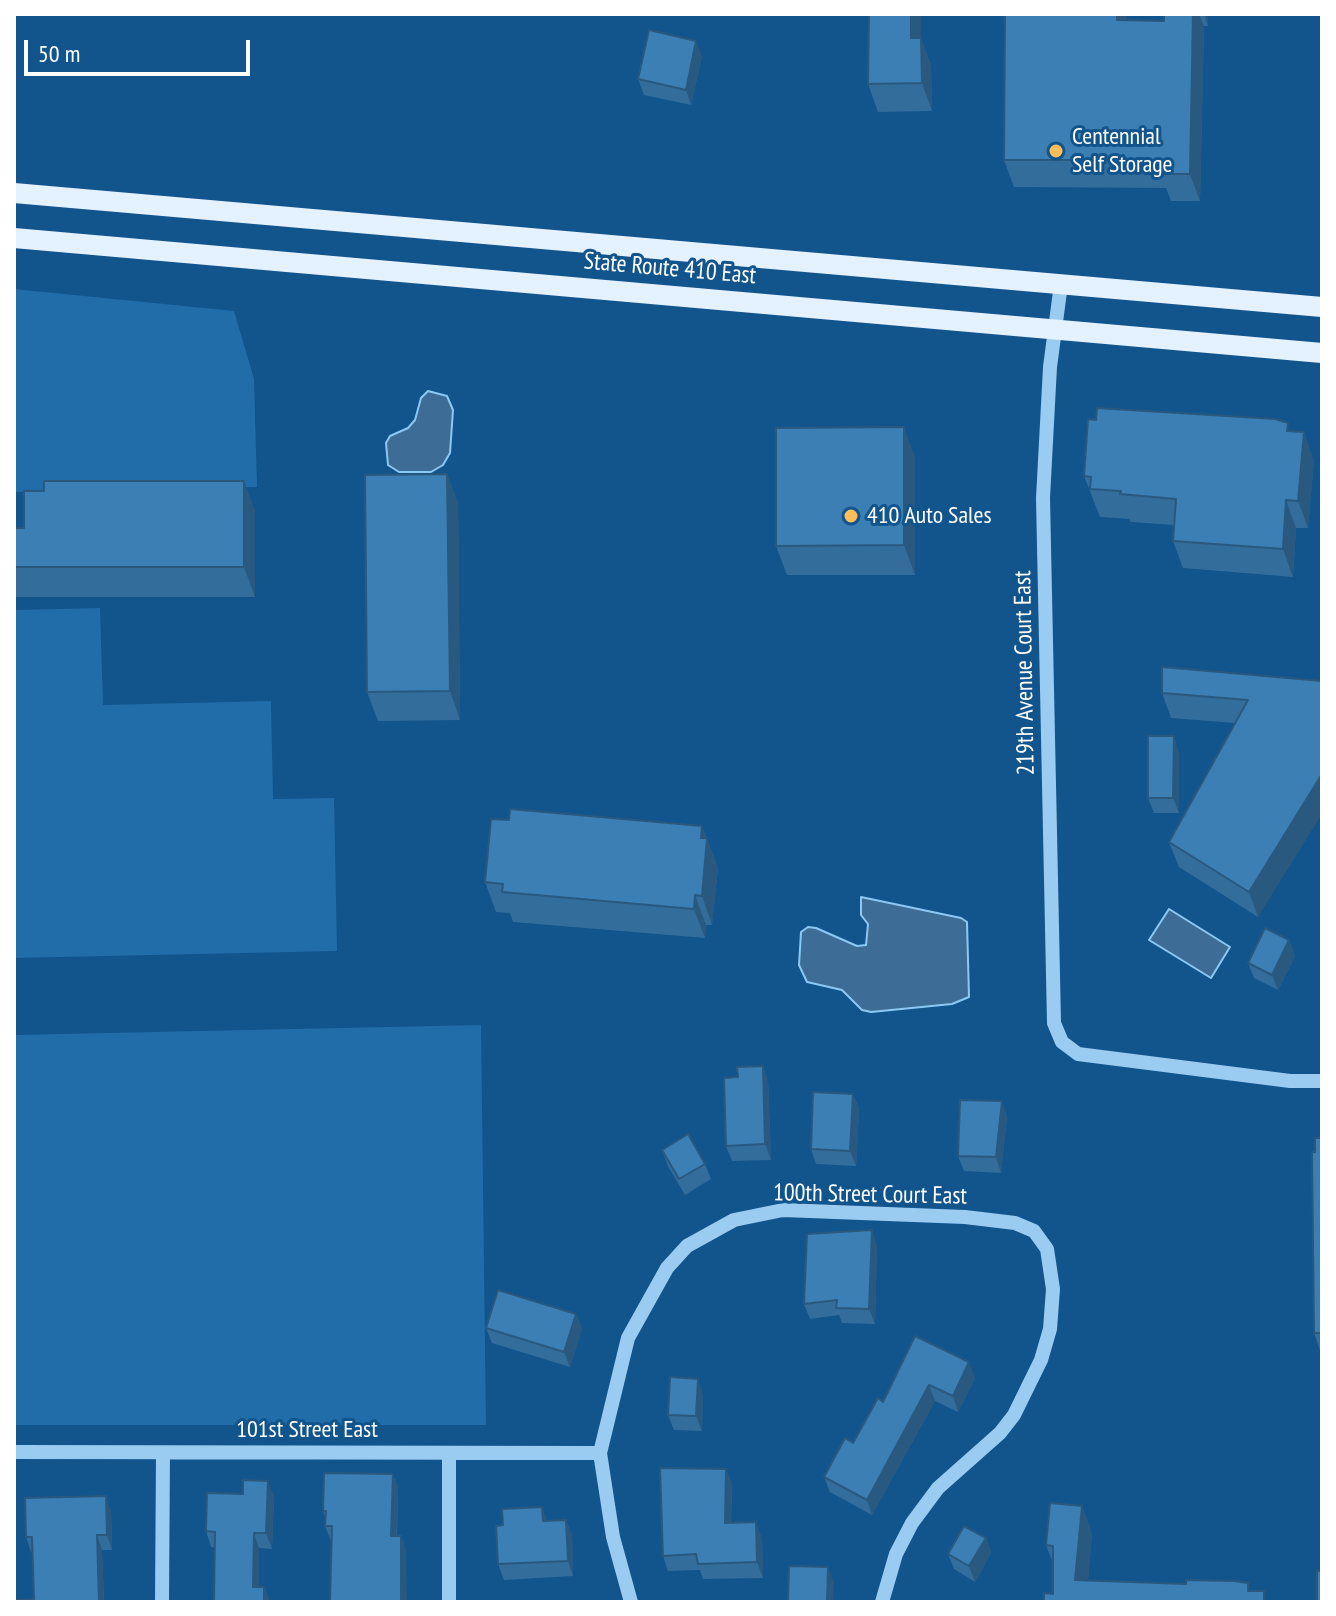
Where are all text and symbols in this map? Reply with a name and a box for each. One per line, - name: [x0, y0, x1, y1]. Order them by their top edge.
- scale bar: [28, 24, 254, 74]
- text: 50 m: [38, 38, 80, 69]
- place label: Centennial Self Storage: [1072, 123, 1173, 179]
- marker: Centennial Self Storage: [1047, 142, 1065, 160]
- street label: State Route 410 East: [583, 247, 757, 291]
- place label: 410 Auto Sales: [867, 502, 992, 530]
- marker: 410 Auto Sales: [842, 507, 860, 525]
- street label: 219th Avenue Court East: [1009, 570, 1041, 776]
- street label: 100th Street Court East: [773, 1179, 967, 1211]
- street label: 101st Street East: [236, 1416, 378, 1444]

